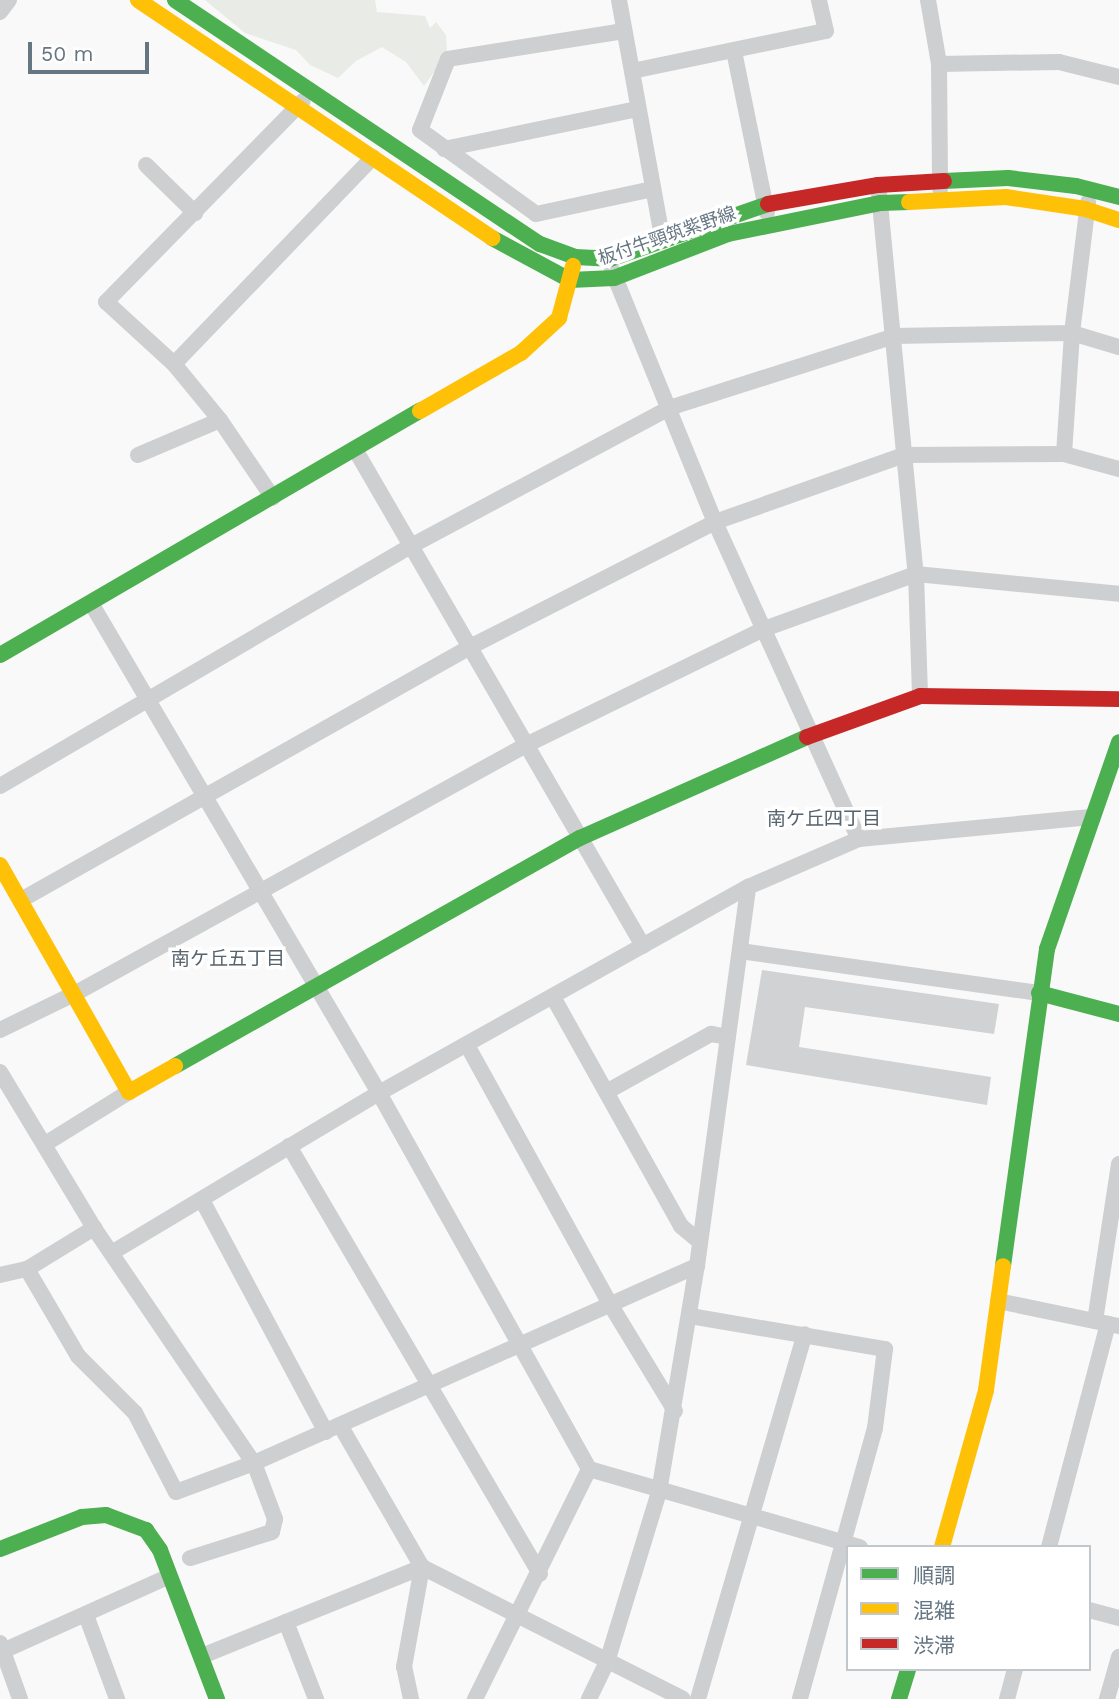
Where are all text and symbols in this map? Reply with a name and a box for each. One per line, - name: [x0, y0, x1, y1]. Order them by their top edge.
- scale bar: [32, 28, 152, 72]
- text: 50 m: [41, 41, 93, 66]
- street label: 板付牛頸筑紫野線: [595, 202, 739, 270]
- district label: 南ケ丘四丁目: [767, 808, 881, 830]
- district label: 南ケ丘五丁目: [171, 948, 285, 970]
- legend: [846, 1545, 1091, 1671]
- text: 順調: [913, 1563, 955, 1588]
- text: 混雑: [913, 1598, 955, 1623]
- text: 渋滞: [913, 1633, 955, 1658]

